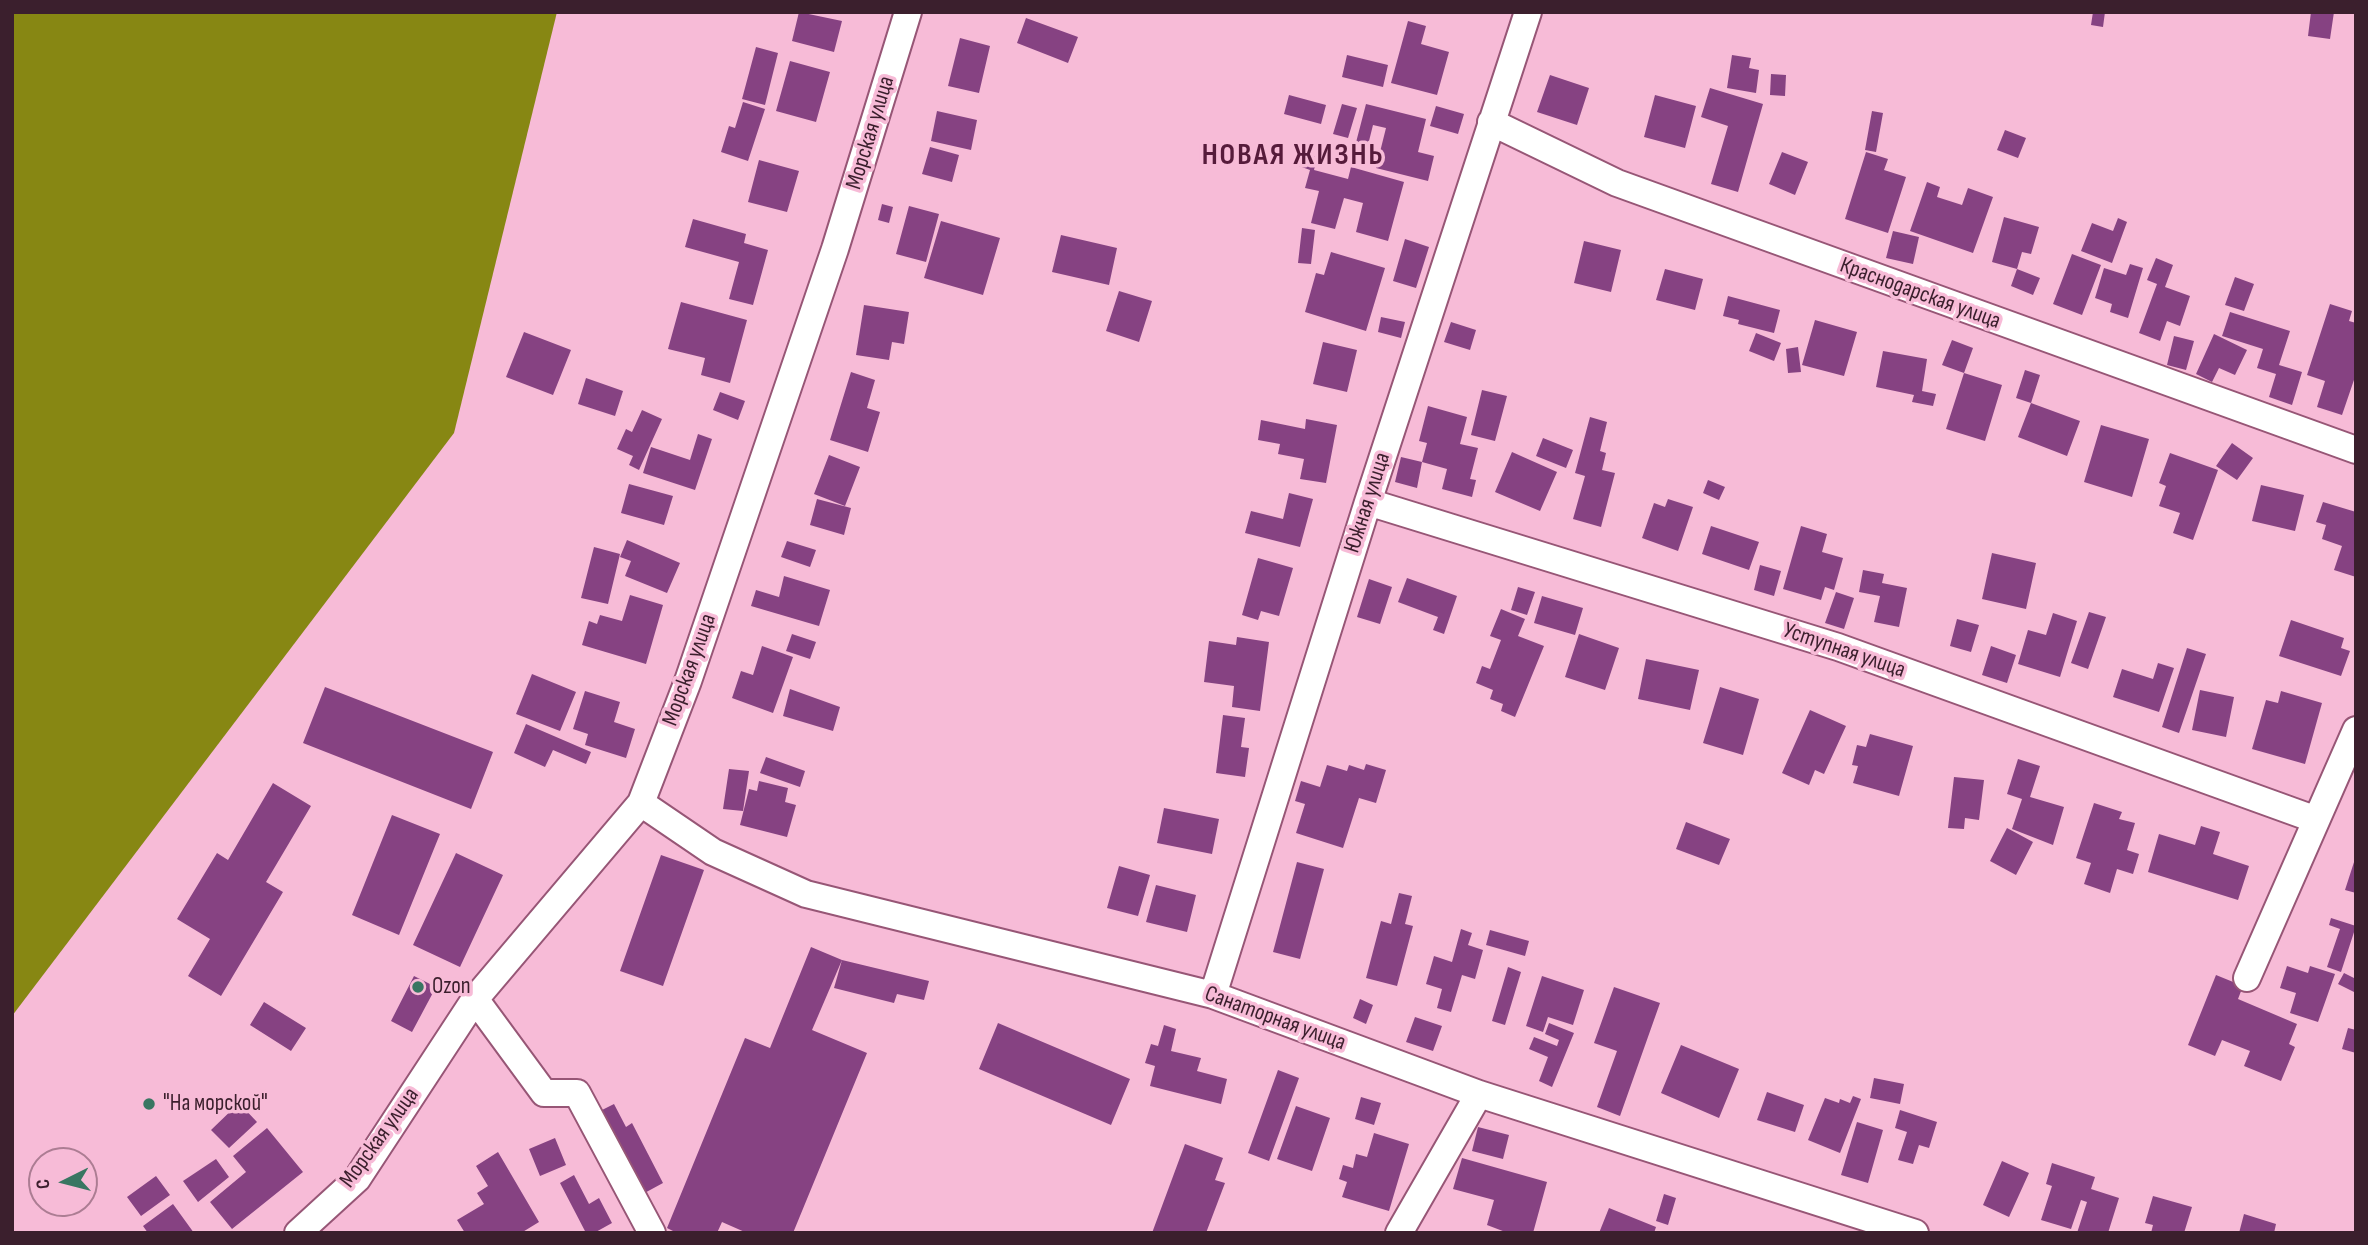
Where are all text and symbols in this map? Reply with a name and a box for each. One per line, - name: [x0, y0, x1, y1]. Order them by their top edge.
- street label: Морская улица: [841, 73, 901, 193]
- district label: НОВАЯ ЖИЗНЬ: [1203, 138, 1383, 174]
- street label: Краснодарская улица: [1836, 252, 2004, 336]
- street label: Южная улица: [1339, 449, 1397, 557]
- street label: Морская улица: [657, 610, 723, 730]
- street label: Уступная улица: [1779, 617, 1909, 685]
- place label: Ozon: [432, 973, 471, 1001]
- marker: Ozon: [410, 979, 426, 995]
- street label: Санаторная улица: [1201, 981, 1349, 1057]
- street label: Морская улица: [334, 1083, 426, 1193]
- place label: "На морской": [163, 1090, 268, 1118]
- marker: "На морской": [141, 1096, 157, 1112]
- north arrow: [28, 1147, 98, 1217]
- text: С: [32, 1178, 56, 1190]

